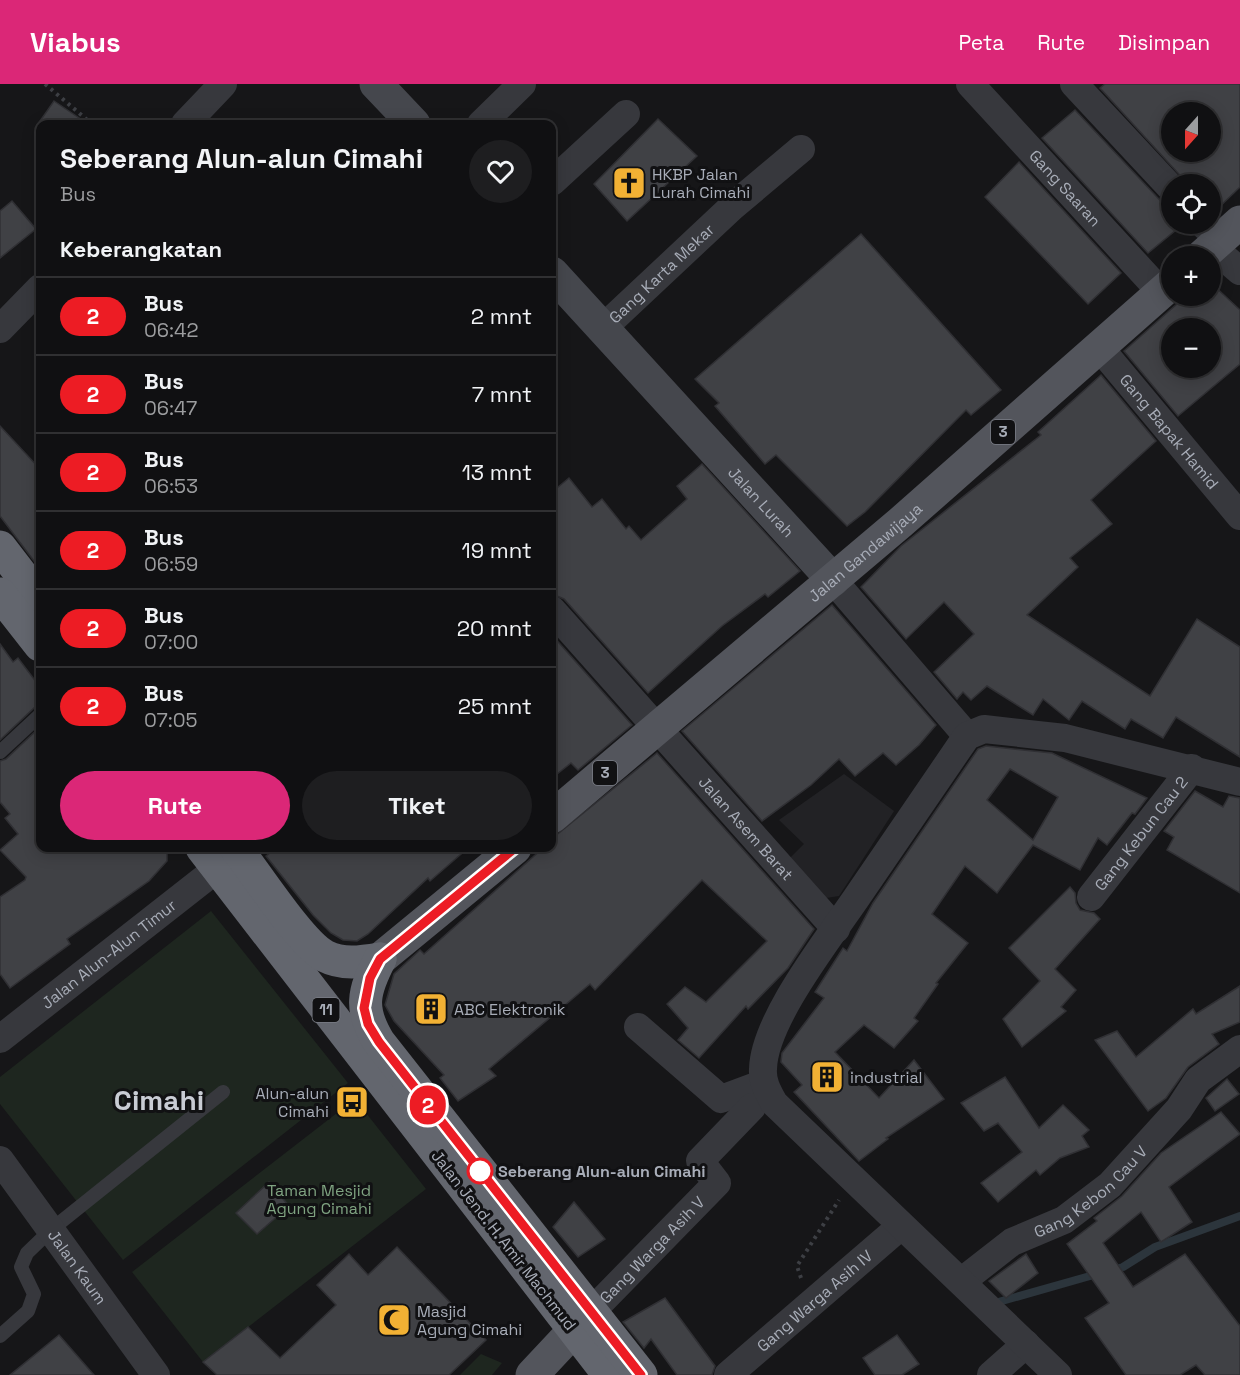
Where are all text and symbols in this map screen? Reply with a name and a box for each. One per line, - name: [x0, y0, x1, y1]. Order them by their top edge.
- text: Viabus: [30, 24, 121, 60]
- text: Peta: [958, 29, 1004, 56]
- text: Rute: [1037, 29, 1085, 56]
- text: Disimpan: [1118, 29, 1210, 56]
- north arrow: [1161, 102, 1221, 162]
- map controls: [1161, 102, 1221, 378]
- text: Seberang Alun-alun Cimahi: [60, 140, 423, 176]
- button: heart: [469, 140, 532, 203]
- street label: Gang Saaran: [1024, 145, 1106, 231]
- place label: HKBP Jalan Lurah Cimahi: [652, 164, 750, 203]
- church icon: HKBP Jalan Lurah Cimahi: [611, 165, 647, 201]
- button: locate: [1161, 174, 1221, 234]
- text: Bus: [60, 181, 96, 207]
- street label: Gang Karta Mekar: [605, 219, 719, 328]
- text: Keberangkatan: [60, 235, 222, 263]
- button: +: [1161, 246, 1221, 306]
- text: Bus: [144, 289, 184, 317]
- text: 2 mnt: [471, 302, 532, 330]
- text: 2: [87, 303, 99, 330]
- text: 06:42: [144, 317, 199, 343]
- button: −: [1161, 318, 1221, 378]
- text: Bus: [144, 367, 184, 395]
- street label: Gang Bapak Hamid: [1115, 370, 1223, 494]
- text: 7 mnt: [472, 380, 532, 408]
- text: 2: [87, 381, 99, 408]
- text: 06:47: [144, 395, 197, 421]
- road number: 3: [991, 420, 1015, 444]
- text: Bus: [144, 445, 184, 473]
- text: 13 mnt: [462, 458, 532, 486]
- text: 2: [87, 459, 99, 486]
- street label: Jalan Lurah: [723, 462, 799, 542]
- text: 06:53: [144, 473, 198, 499]
- street label: Jalan Gandawijaya: [804, 498, 927, 607]
- text: Bus: [144, 523, 184, 551]
- text: 19 mnt: [461, 536, 532, 564]
- text: 2: [87, 537, 99, 564]
- text: 06:59: [144, 551, 198, 577]
- text: Bus: [144, 601, 184, 629]
- text: 20 mnt: [457, 614, 532, 642]
- text: 2: [87, 615, 99, 642]
- text: 07:00: [144, 629, 198, 655]
- text: Bus: [144, 679, 184, 707]
- text: 25 mnt: [458, 692, 532, 720]
- text: 2: [87, 693, 99, 720]
- text: 07:05: [144, 707, 198, 733]
- road number: 3: [593, 761, 617, 785]
- button: Rute: [60, 771, 290, 840]
- button: Tiket: [302, 771, 532, 840]
- street label: Jalan Asem Barat: [694, 772, 798, 885]
- street label: Gang Kebun Cau 2: [1090, 772, 1193, 895]
- street label: Jalan Alun-Alun Timur: [37, 895, 181, 1014]
- building icon: ABC Elektronik: [413, 991, 449, 1027]
- road number: 11: [312, 998, 340, 1022]
- place label: ABC Elektronik: [454, 999, 566, 1020]
- building icon: industrial: [809, 1059, 845, 1095]
- place label: industrial: [850, 1067, 923, 1088]
- district label: Cimahi: [114, 1082, 204, 1118]
- place label: Alun-alun Cimahi: [255, 1083, 329, 1122]
- bus stop icon: Alun-alun Cimahi: [334, 1084, 370, 1120]
- line badge: 2: [408, 1086, 448, 1124]
- text: 2: [422, 1092, 434, 1119]
- street label: Gang Kebon Cau V: [1031, 1141, 1152, 1243]
- street label: Jalan Jend. H. Amir Machmud: [427, 1146, 581, 1335]
- marker: Seberang Alun-alun Cimahi: [467, 1158, 493, 1184]
- place label: Seberang Alun-alun Cimahi: [498, 1161, 706, 1182]
- park label: Taman Mesjid Agung Cimahi: [266, 1180, 372, 1219]
- street label: Gang Warga Asih V: [595, 1192, 709, 1308]
- street label: Jalan Kaum: [43, 1225, 111, 1309]
- street label: Gang Warga Asih IV: [752, 1245, 877, 1357]
- place label: Masjid Agung Cimahi: [417, 1301, 522, 1340]
- mosque icon: Masjid Agung Cimahi: [376, 1302, 412, 1338]

